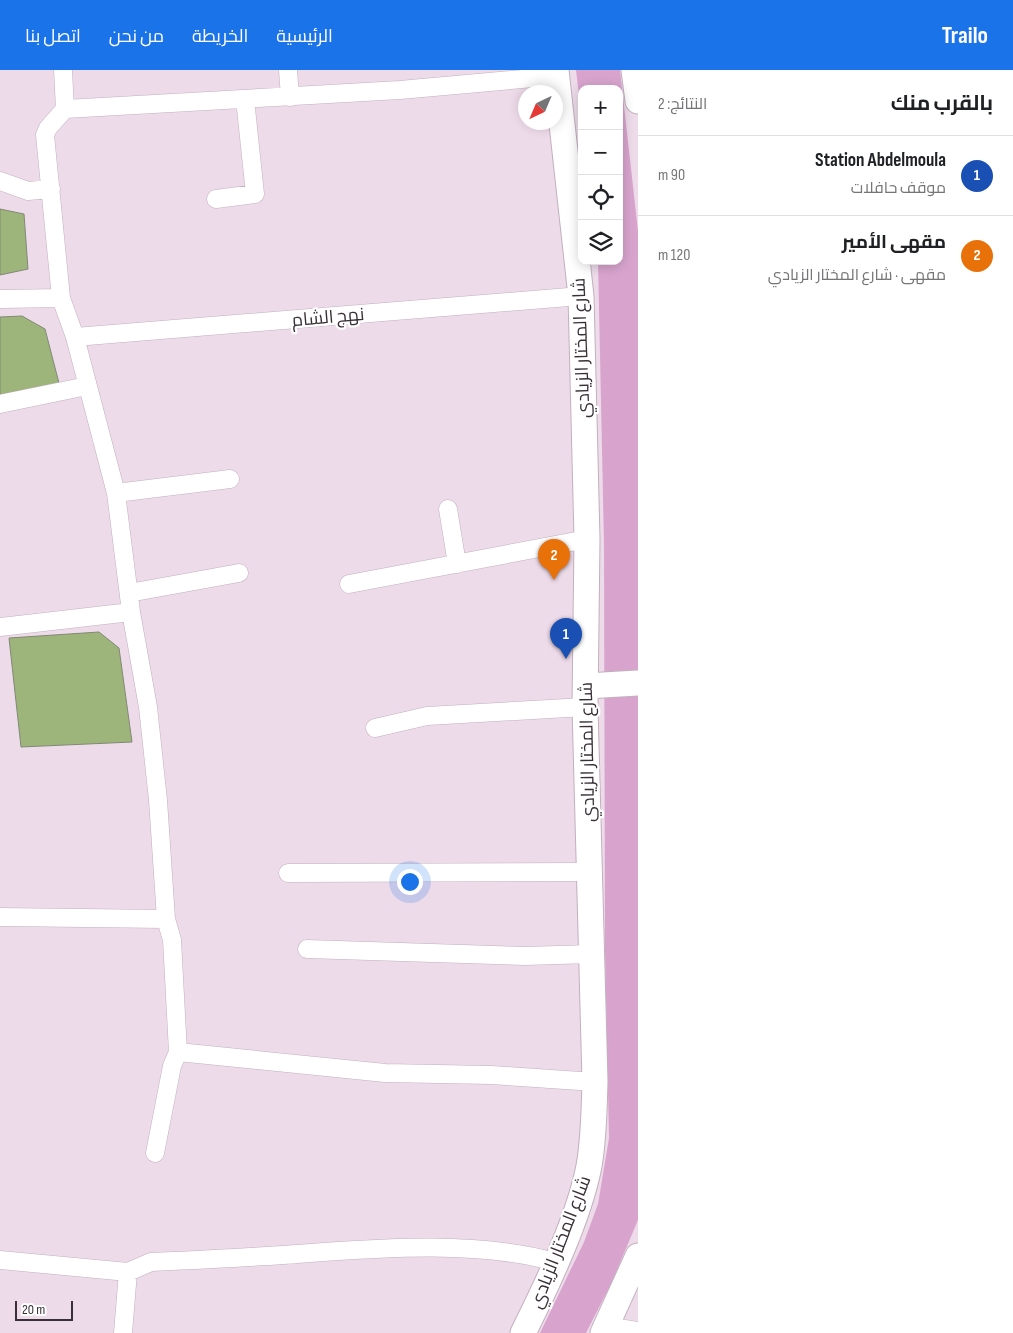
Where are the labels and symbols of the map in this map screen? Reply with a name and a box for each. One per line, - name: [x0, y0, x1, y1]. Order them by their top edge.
- north arrow: [518, 85, 563, 130]
- street label: شارع المختار الزيادي: [569, 277, 597, 418]
- street label: نهج الشام: [291, 304, 365, 332]
- pin: 2: [538, 539, 570, 580]
- pin: 1: [550, 618, 582, 659]
- street label: شارع المختار الزيادي: [576, 682, 602, 822]
- your location: [397, 869, 423, 895]
- street label: شارع المختار الزيادي: [526, 1173, 598, 1313]
- scale bar: [15, 1298, 72, 1321]

